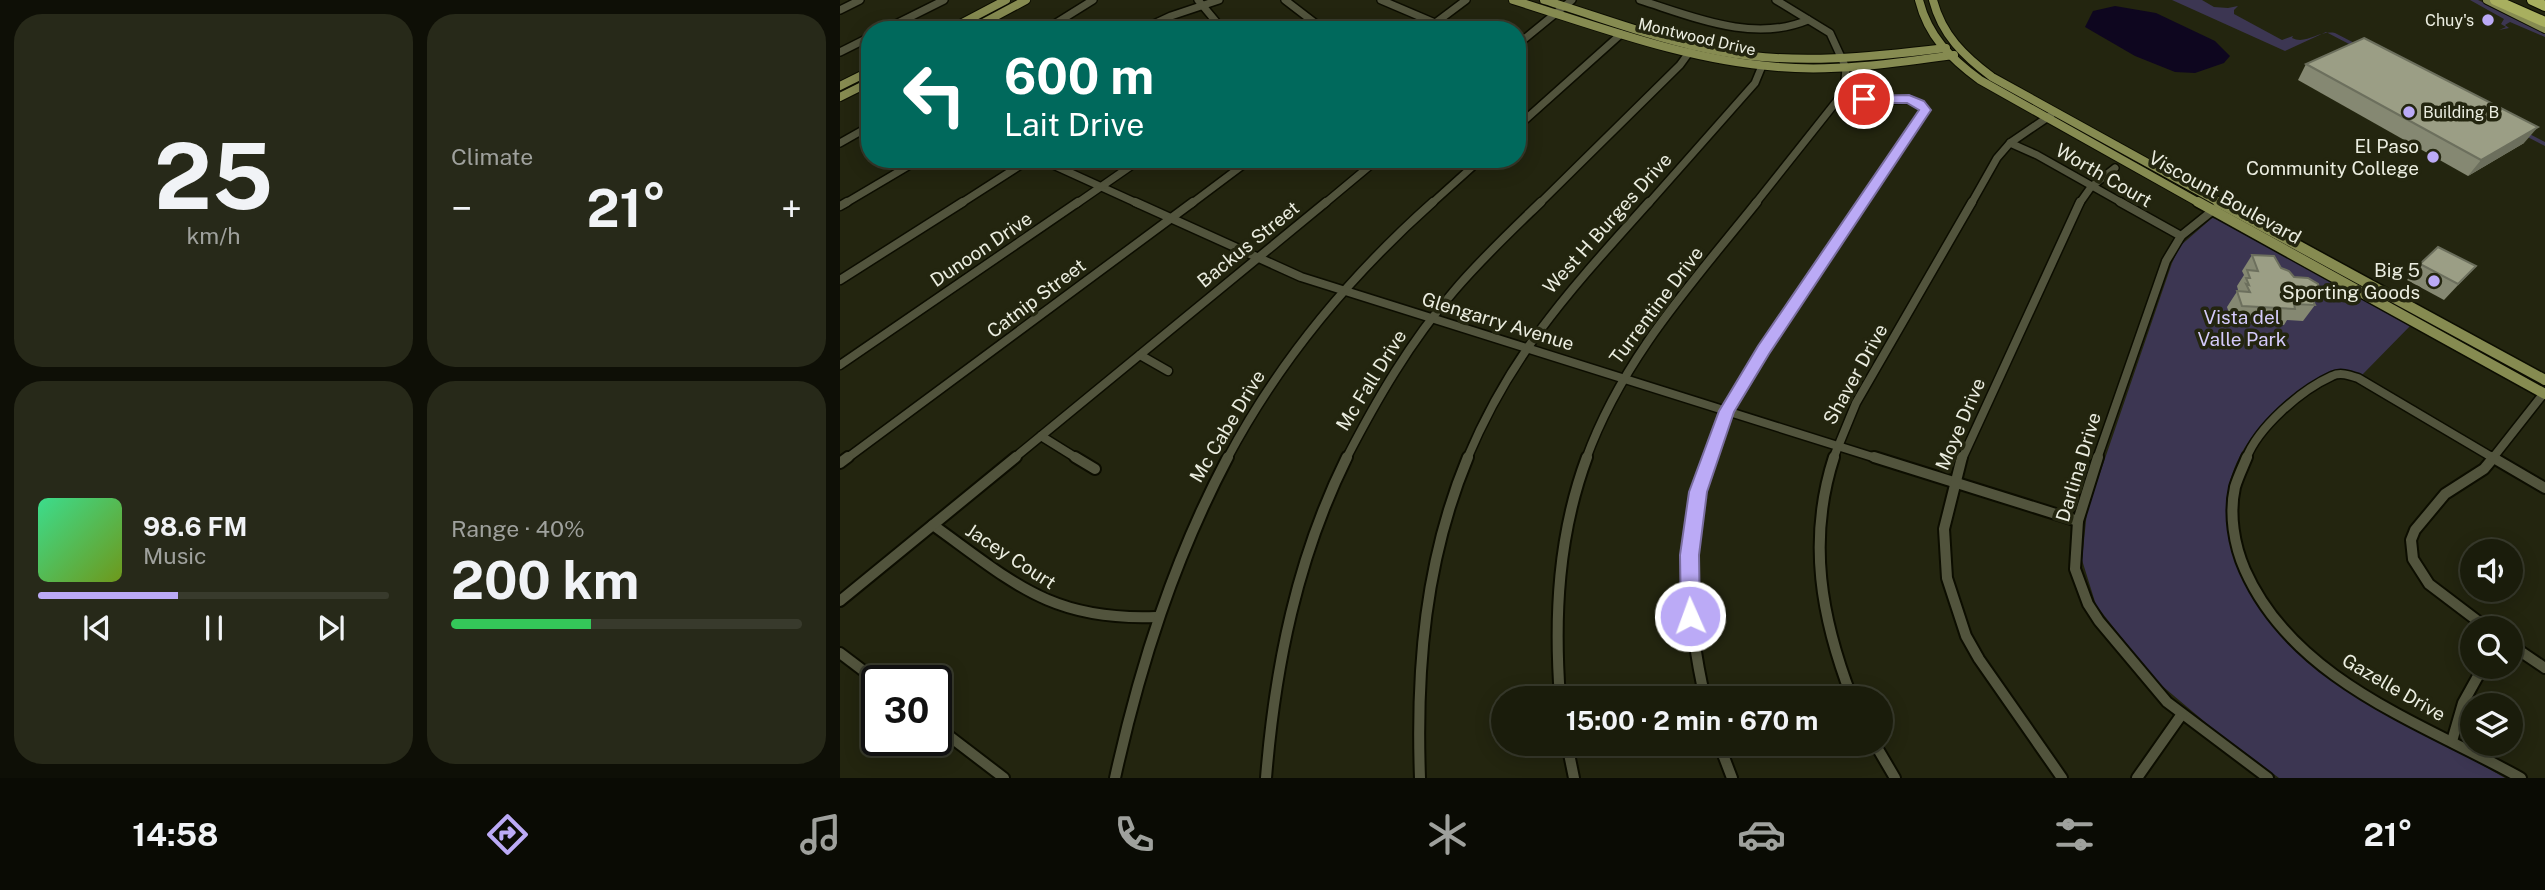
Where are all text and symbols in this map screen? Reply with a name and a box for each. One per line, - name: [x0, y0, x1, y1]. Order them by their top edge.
- place label: Chuy's: [2425, 11, 2474, 30]
- marker: Chuy's: [2480, 12, 2496, 28]
- street label: Montwood Drive: [1636, 14, 1758, 60]
- text: 600 m: [1004, 47, 1154, 105]
- icon: left: [889, 49, 980, 140]
- pin: [1834, 69, 1894, 129]
- icon: arrive: [1845, 80, 1883, 118]
- place label: Building B: [2423, 103, 2499, 122]
- marker: Building B: [2401, 104, 2417, 120]
- text: Lait Drive: [1004, 106, 1144, 143]
- text: 25: [154, 123, 273, 229]
- place label: El Paso Community College: [2246, 135, 2419, 179]
- street label: Worth Court: [2052, 139, 2156, 211]
- text: Climate: [451, 143, 533, 170]
- street label: Viscount Boulevard: [2145, 146, 2305, 248]
- street label: West H Burges Drive: [1538, 148, 1676, 298]
- marker: El Paso Community College: [2425, 149, 2441, 165]
- text: 21°: [587, 178, 666, 239]
- text: −: [451, 186, 472, 231]
- text: +: [781, 186, 802, 231]
- street label: Backus Street: [1193, 196, 1303, 292]
- street label: Dunoon Drive: [926, 207, 1036, 291]
- text: km/h: [186, 222, 241, 249]
- street label: Turrentine Drive: [1605, 242, 1707, 368]
- street label: Catnip Street: [982, 254, 1090, 342]
- place label: Big 5 Sporting Goods: [2282, 259, 2420, 303]
- marker: Big 5 Sporting Goods: [2426, 273, 2442, 289]
- street label: Glengarry Avenue: [1419, 287, 1577, 355]
- park label: Vista del Valle Park: [2198, 306, 2287, 350]
- street label: Shaver Drive: [1818, 320, 1892, 428]
- street label: Mc Fall Drive: [1331, 326, 1411, 434]
- street label: Mc Cabe Drive: [1185, 366, 1269, 486]
- street label: Moye Drive: [1931, 375, 1989, 473]
- street label: Darlina Drive: [2051, 410, 2105, 524]
- text: 98.6 FM: [143, 511, 247, 542]
- text: Range · 40%: [451, 515, 585, 542]
- street label: Jacey Court: [962, 519, 1060, 593]
- map controls: [2460, 539, 2523, 756]
- button: sound: [2460, 539, 2523, 602]
- text: Music: [143, 542, 207, 569]
- text: 200 km: [451, 550, 639, 611]
- position arrow: [1653, 579, 1727, 653]
- icon: previous: [78, 609, 116, 647]
- icon: pause: [195, 609, 233, 647]
- icon: next: [312, 609, 350, 647]
- button: search: [2460, 616, 2523, 679]
- street label: Gazelle Drive: [2338, 649, 2450, 725]
- speed limit sign: 30: [861, 665, 952, 756]
- button: layers: [2460, 693, 2523, 756]
- text: 15:00 · 2 min · 670 m: [1566, 705, 1818, 736]
- icon: directions: [483, 810, 532, 859]
- icon: music: [796, 810, 845, 859]
- icon: phone: [1110, 810, 1159, 859]
- icon: climate: [1423, 810, 1472, 859]
- icon: car: [1737, 810, 1786, 859]
- icon: filters: [2050, 810, 2099, 859]
- text: 14:58: [132, 816, 219, 853]
- text: 21°: [2364, 816, 2413, 853]

